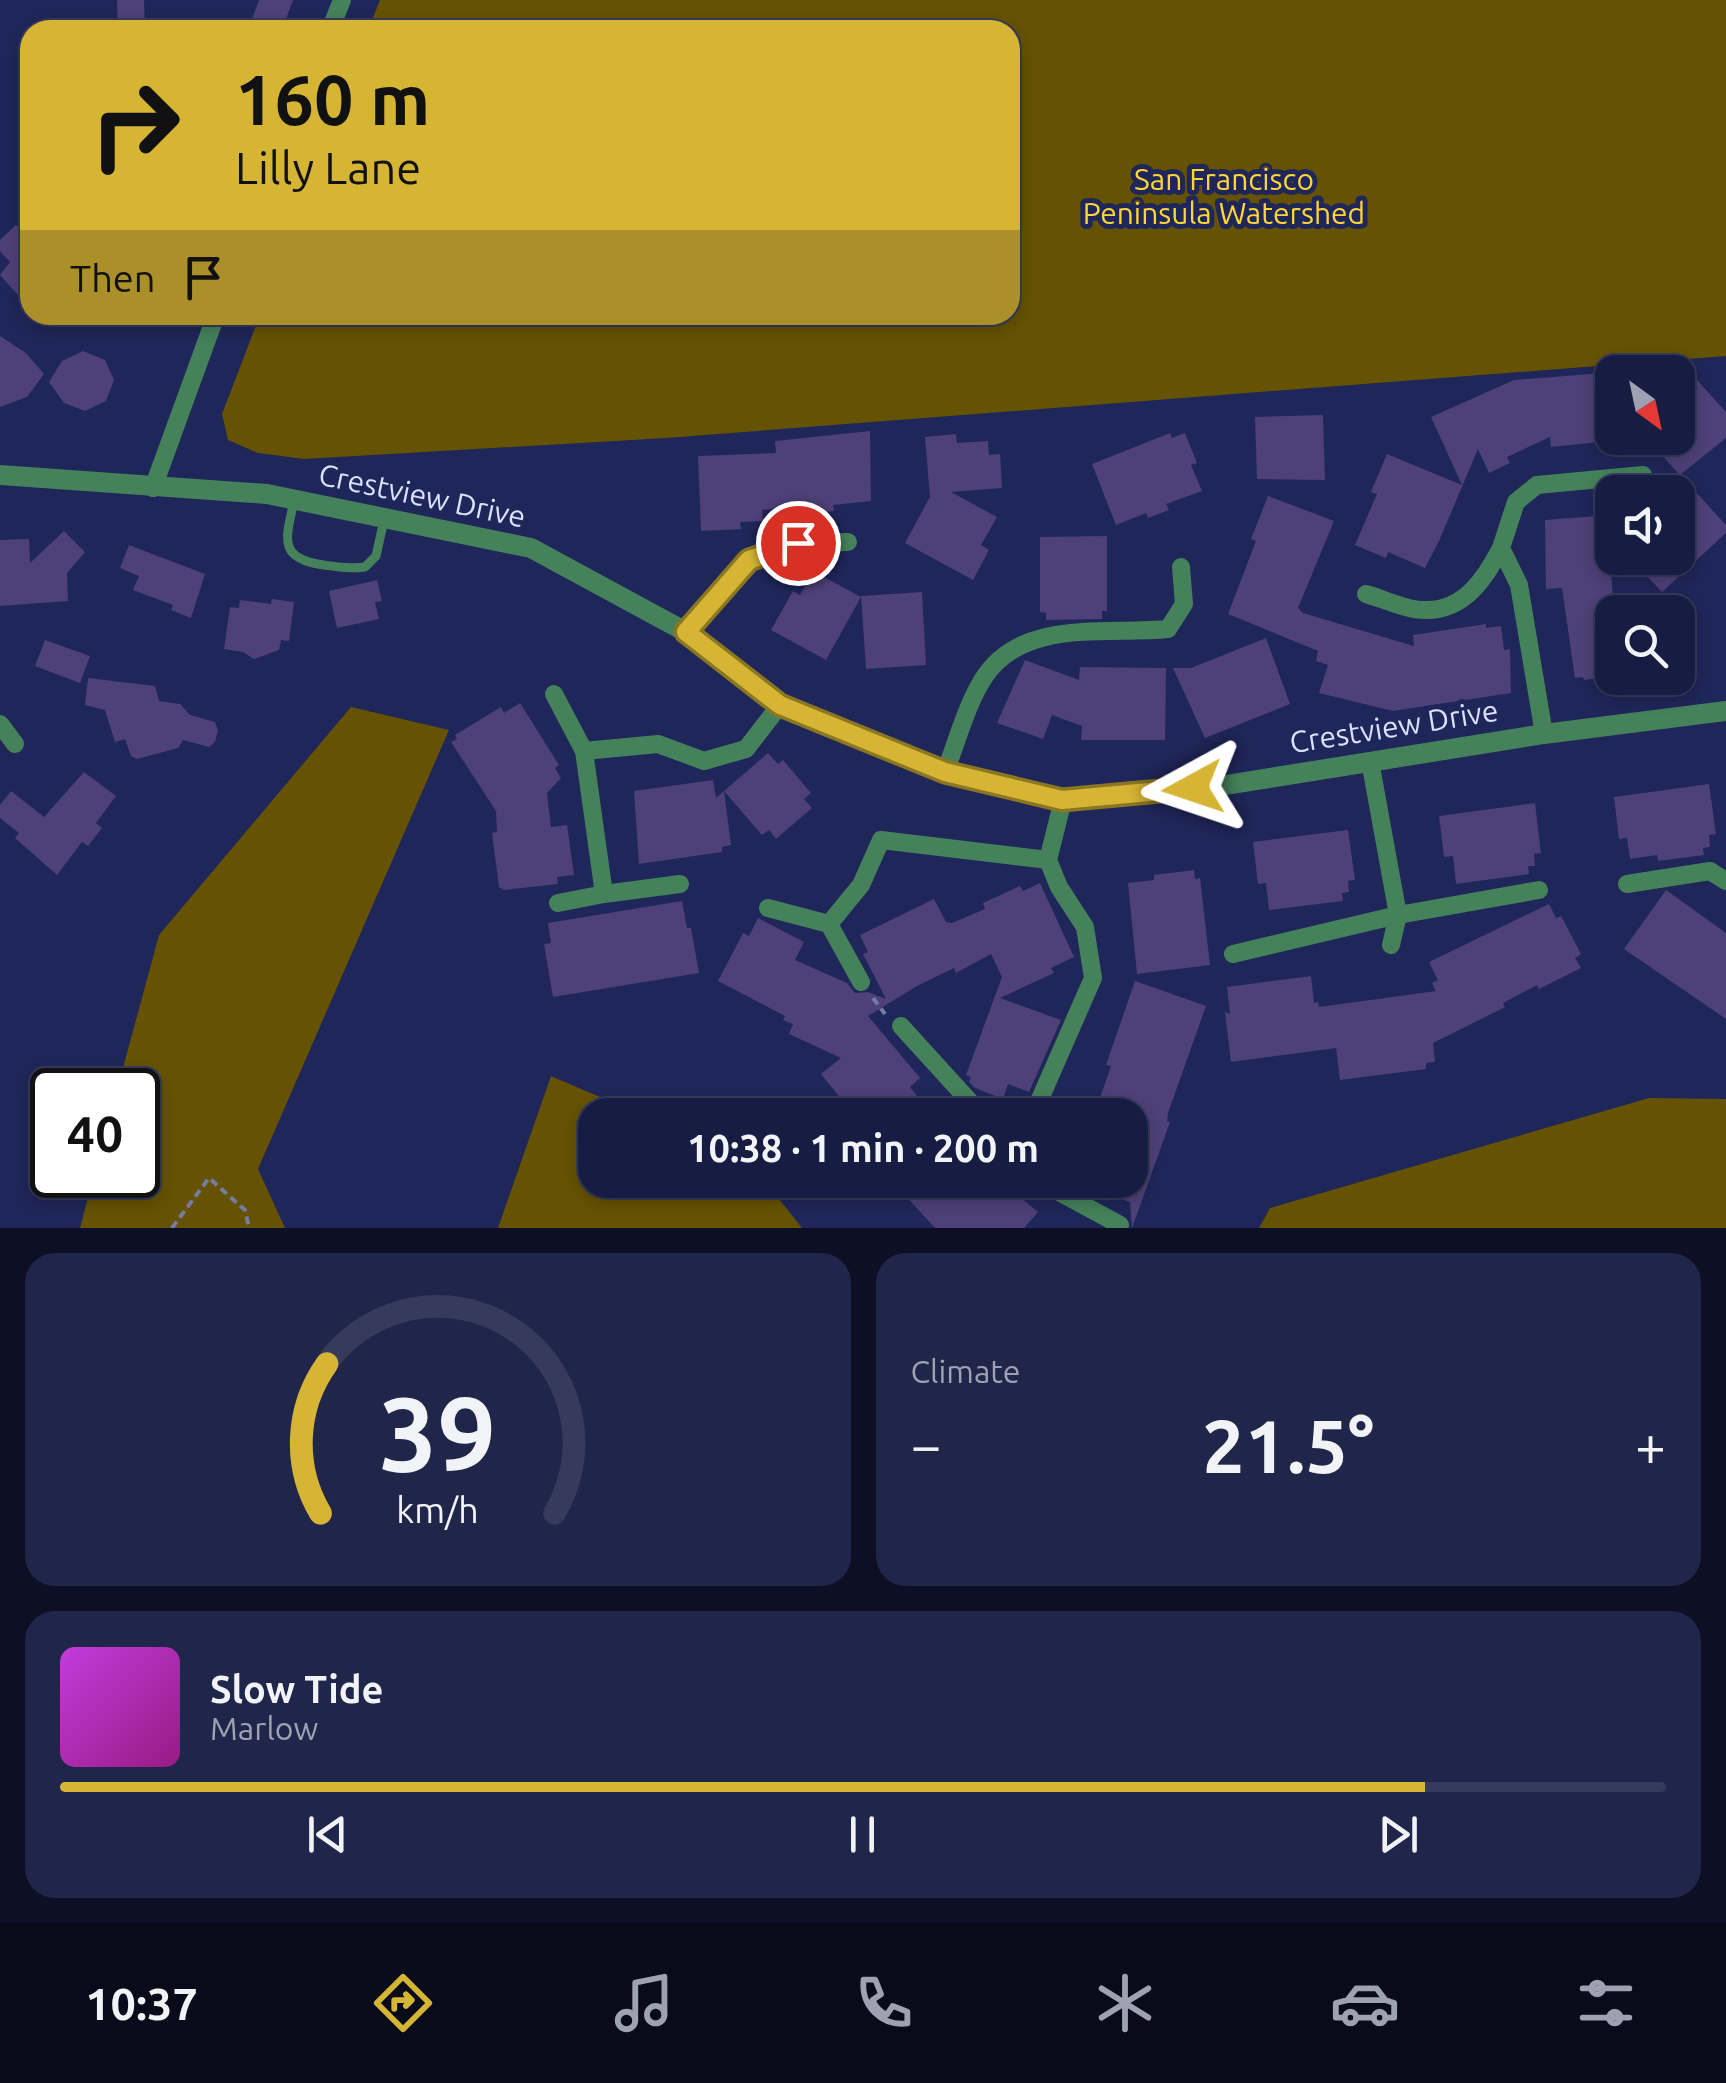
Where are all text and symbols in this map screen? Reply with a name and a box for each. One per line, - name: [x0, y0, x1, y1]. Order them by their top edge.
- icon: right: [70, 60, 200, 190]
- text: 160 m: [235, 60, 430, 138]
- text: Lilly Lane: [235, 142, 421, 193]
- park label: San Francisco Peninsula Watershed: [1083, 162, 1365, 230]
- icon: arrive: [176, 250, 231, 305]
- text: Then: [70, 257, 156, 299]
- north arrow: [1595, 355, 1695, 455]
- map controls: [1595, 355, 1695, 695]
- street label: Crestview Drive: [316, 456, 529, 534]
- button: sound: [1595, 475, 1695, 575]
- pin: [756, 501, 841, 586]
- icon: arrive: [771, 516, 826, 571]
- button: search: [1595, 595, 1695, 695]
- street label: Crestview Drive: [1287, 693, 1501, 759]
- position arrow: [1141, 736, 1245, 840]
- speed limit sign: 40: [30, 1068, 160, 1198]
- text: 10:38 · 1 min · 200 m: [687, 1127, 1039, 1169]
- text: Climate: [911, 1353, 1021, 1389]
- text: 39: [379, 1374, 496, 1491]
- text: 21.5°: [1202, 1403, 1374, 1487]
- text: −: [911, 1414, 942, 1475]
- text: +: [1635, 1414, 1666, 1475]
- text: km/h: [396, 1490, 479, 1530]
- text: Slow Tide: [210, 1668, 383, 1710]
- text: Marlow: [210, 1710, 318, 1746]
- icon: previous: [300, 1807, 355, 1862]
- icon: pause: [835, 1807, 890, 1862]
- icon: next: [1371, 1807, 1426, 1862]
- icon: directions: [368, 1968, 438, 2038]
- icon: music: [609, 1968, 679, 2038]
- icon: phone: [849, 1968, 919, 2038]
- icon: climate: [1090, 1968, 1160, 2038]
- icon: car: [1330, 1968, 1400, 2038]
- icon: filters: [1571, 1968, 1641, 2038]
- text: 10:37: [85, 1978, 198, 2029]

